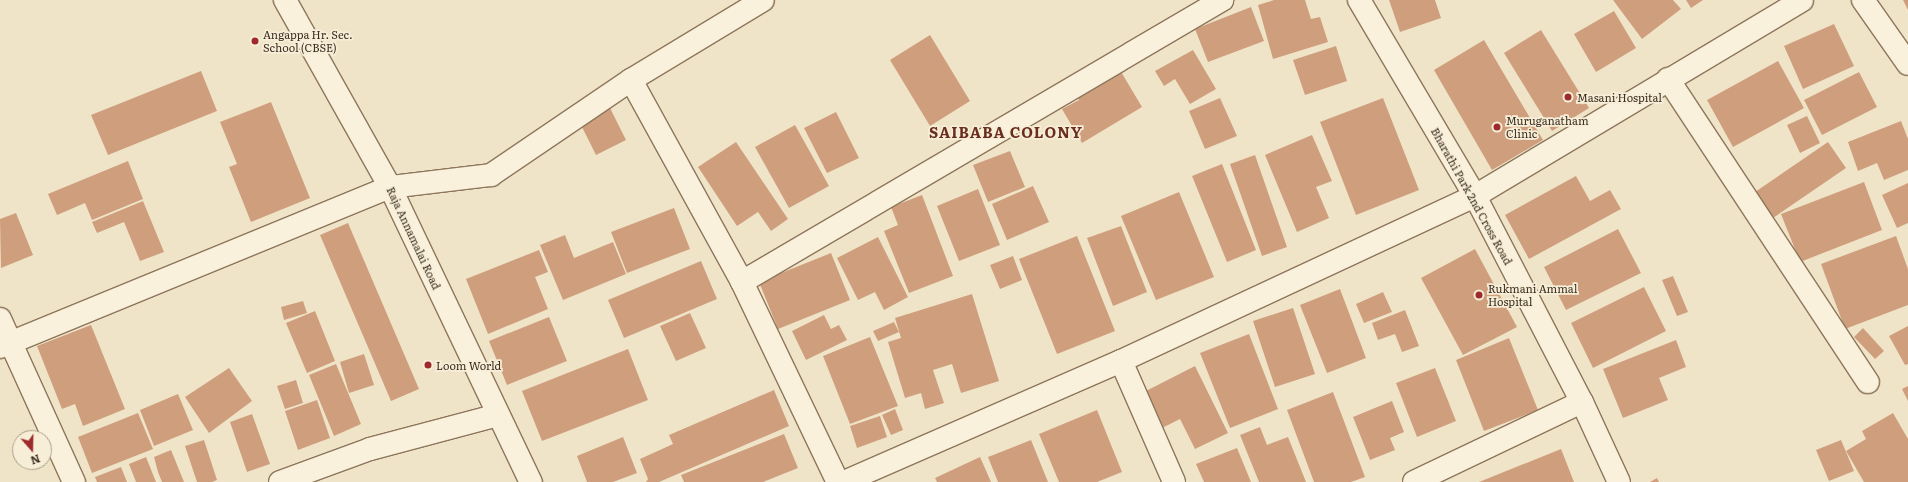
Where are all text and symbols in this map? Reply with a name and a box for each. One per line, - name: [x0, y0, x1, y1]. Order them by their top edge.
- place label: Angappa Hr. Sec. School (CBSE): [263, 28, 353, 54]
- marker: Angappa Hr. Sec. School (CBSE): [250, 36, 260, 46]
- place label: Masani Hospital: [1577, 90, 1662, 104]
- marker: Masani Hospital: [1562, 91, 1574, 103]
- place label: Muruganatham Clinic: [1506, 114, 1589, 140]
- marker: Muruganatham Clinic: [1491, 121, 1503, 133]
- district label: SAIBABA COLONY: [929, 123, 1083, 141]
- street label: Bharathi Park 2nd Cross Road: [1429, 125, 1515, 267]
- street label: Raja Annamalai Road: [384, 185, 444, 291]
- place label: Rukmani Ammal Hospital: [1488, 282, 1577, 308]
- marker: Rukmani Ammal Hospital: [1473, 289, 1485, 301]
- place label: Loom World: [436, 358, 501, 372]
- marker: Loom World: [423, 360, 433, 370]
- north arrow: [12, 430, 52, 470]
- text: N: [29, 451, 43, 469]

